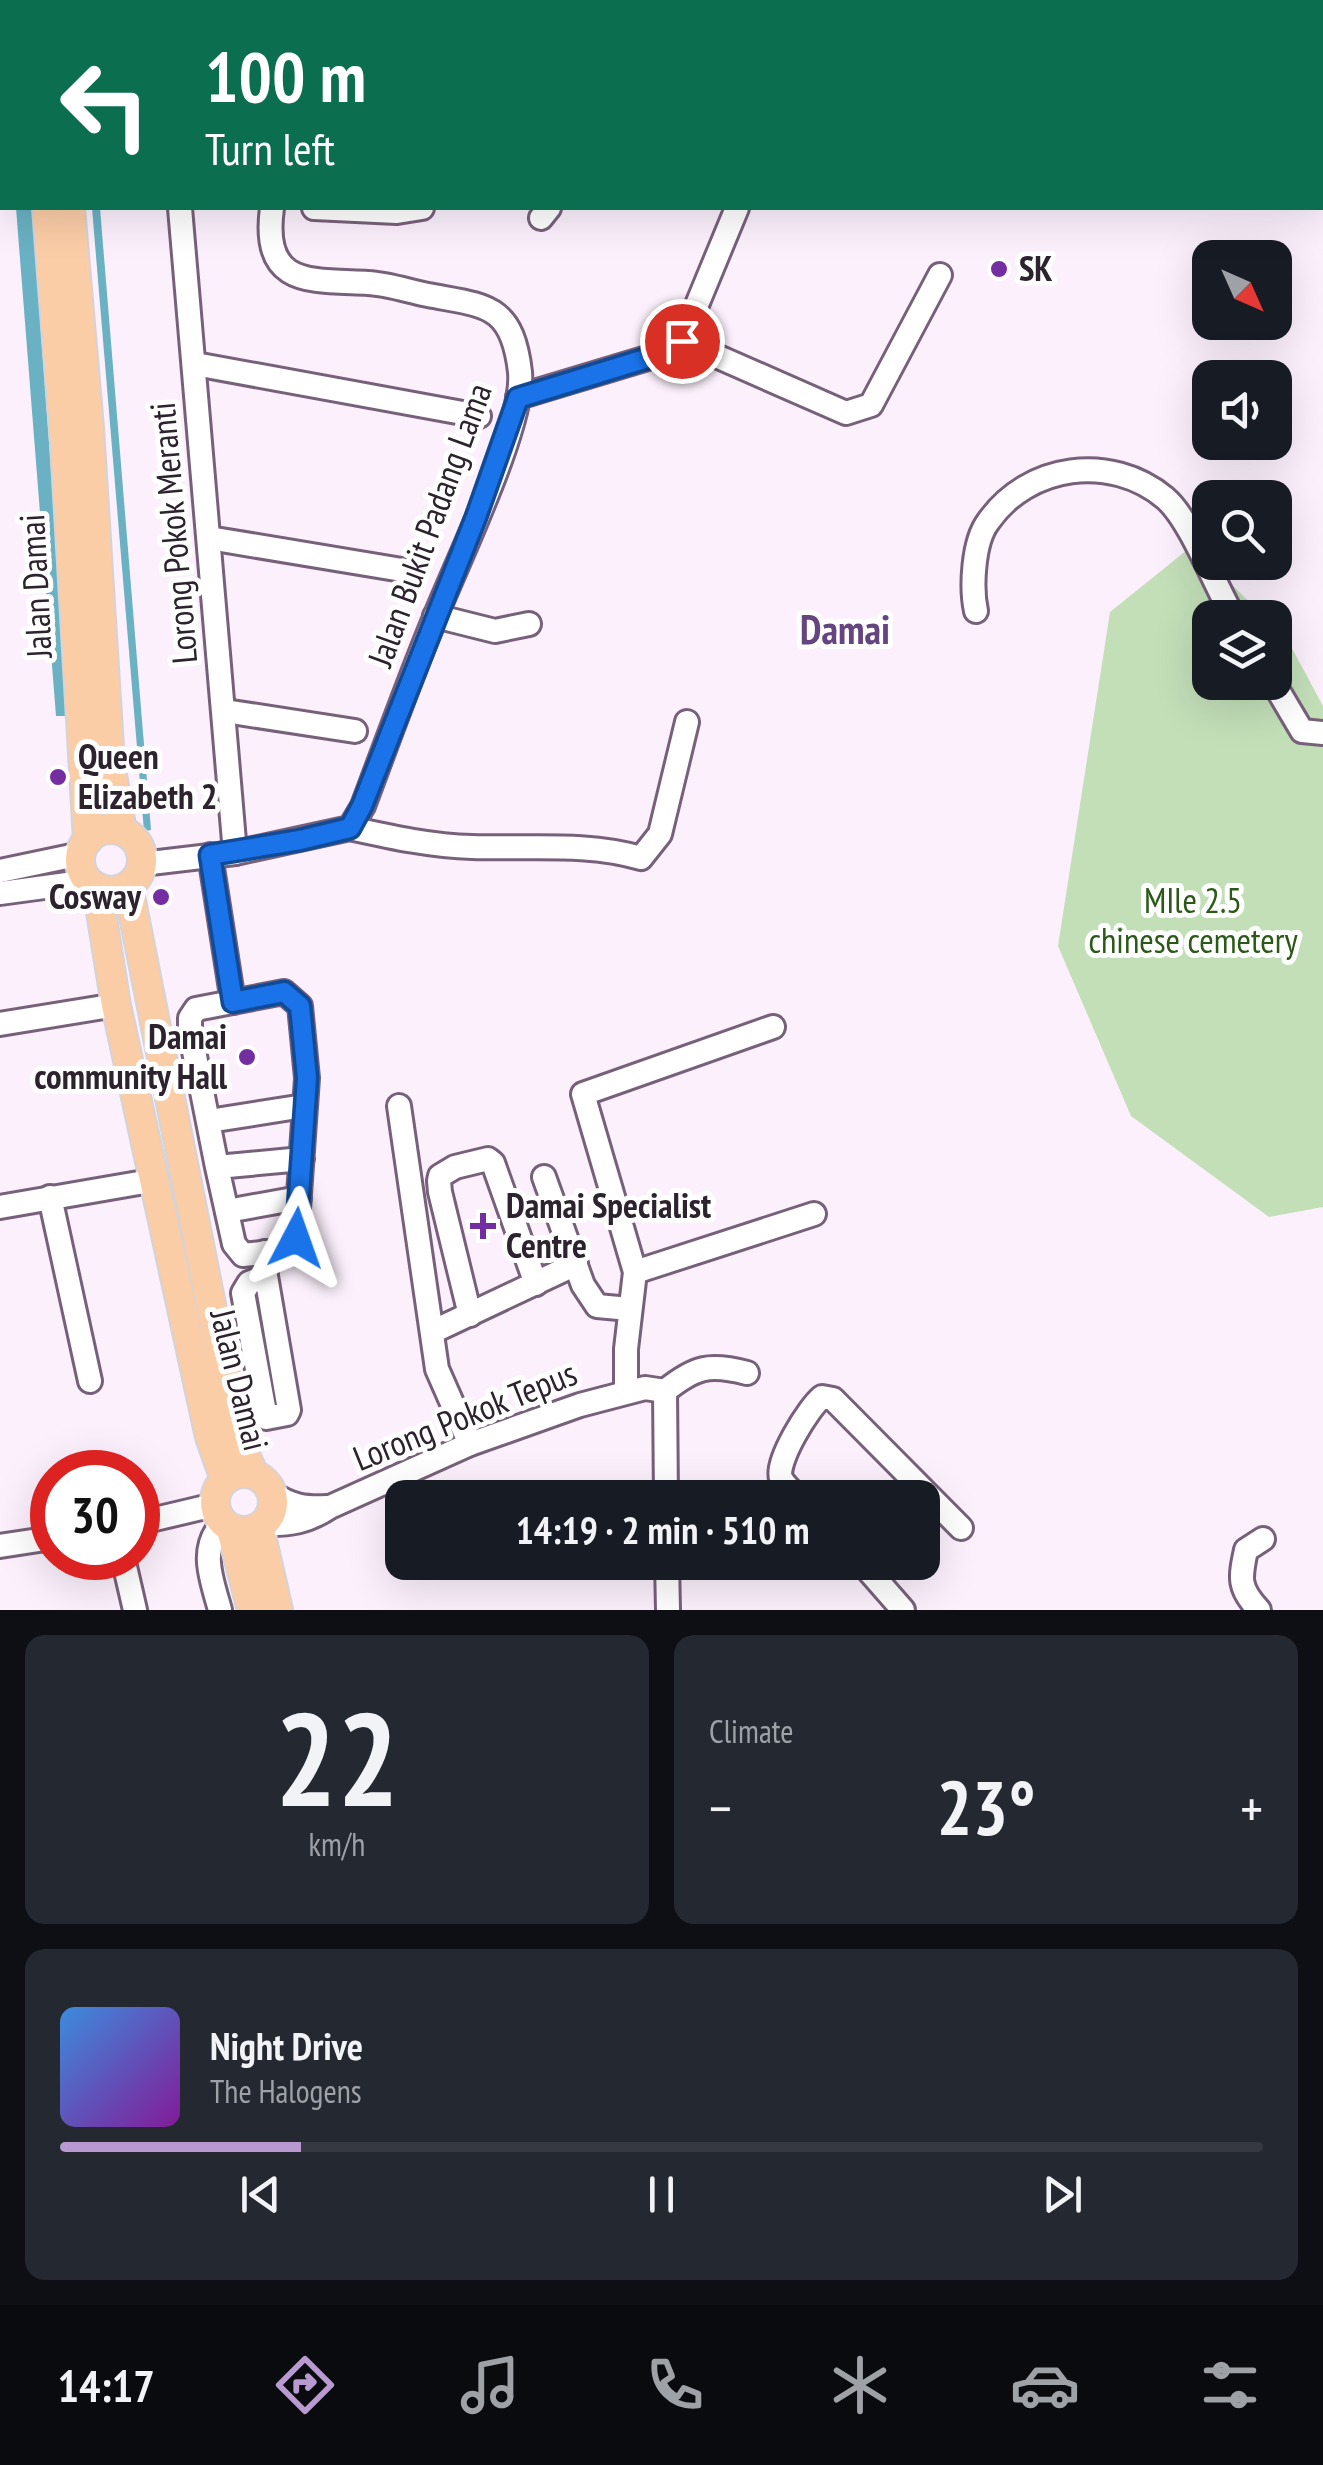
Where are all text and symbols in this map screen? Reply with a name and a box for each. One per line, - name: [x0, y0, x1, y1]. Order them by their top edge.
- text: 100 m: [205, 31, 366, 121]
- icon: left: [40, 40, 170, 170]
- text: Turn left: [205, 119, 335, 177]
- north arrow: [1192, 240, 1292, 340]
- map controls: [1192, 240, 1292, 700]
- place label: SK: [1019, 245, 1053, 291]
- marker: SK: [988, 258, 1010, 280]
- pin: [640, 299, 725, 384]
- icon: arrive: [655, 314, 710, 369]
- button: sound: [1192, 360, 1292, 460]
- street label: Jalan Bukit Padang Lama: [356, 377, 502, 673]
- street label: Lorong Pokok Meranti: [139, 401, 207, 666]
- button: search: [1192, 480, 1292, 580]
- street label: Jalan Damai: [8, 513, 62, 660]
- button: layers: [1192, 600, 1292, 700]
- district label: Damai: [800, 603, 890, 655]
- place label: Queen Elizabeth 2: [78, 733, 218, 819]
- marker: Queen Elizabeth 2: [47, 766, 69, 788]
- place label: Cosway: [49, 873, 142, 919]
- park label: MIle 2.5 chinese cemetery: [1088, 877, 1298, 963]
- marker: Cosway: [150, 886, 172, 908]
- place label: Damai community Hall: [34, 1013, 227, 1099]
- marker: Damai community Hall: [236, 1046, 258, 1068]
- place label: Damai Specialist Centre: [506, 1182, 711, 1268]
- position arrow: [244, 1186, 348, 1290]
- marker: Damai Specialist Centre: [470, 1213, 496, 1239]
- street label: Jalan Damai: [200, 1303, 280, 1455]
- street label: Lorong Pokok Tepus: [346, 1349, 583, 1481]
- speed limit sign: 30: [30, 1450, 160, 1580]
- text: 14:19 · 2 min · 510 m: [516, 1505, 809, 1554]
- text: 22: [275, 1674, 399, 1842]
- text: Climate: [709, 1710, 793, 1752]
- text: 23°: [936, 1759, 1036, 1856]
- text: −: [709, 1772, 732, 1843]
- text: +: [1240, 1772, 1263, 1843]
- text: km/h: [309, 1823, 365, 1865]
- text: Night Drive: [210, 2021, 363, 2070]
- text: The Halogens: [210, 2070, 362, 2112]
- icon: previous: [233, 2167, 288, 2222]
- icon: pause: [634, 2167, 689, 2222]
- icon: next: [1035, 2167, 1090, 2222]
- icon: directions: [270, 2350, 340, 2420]
- icon: music: [455, 2350, 525, 2420]
- icon: phone: [640, 2350, 710, 2420]
- icon: climate: [825, 2350, 895, 2420]
- icon: car: [1010, 2350, 1080, 2420]
- icon: filters: [1195, 2350, 1265, 2420]
- text: 14:17: [58, 2356, 155, 2414]

